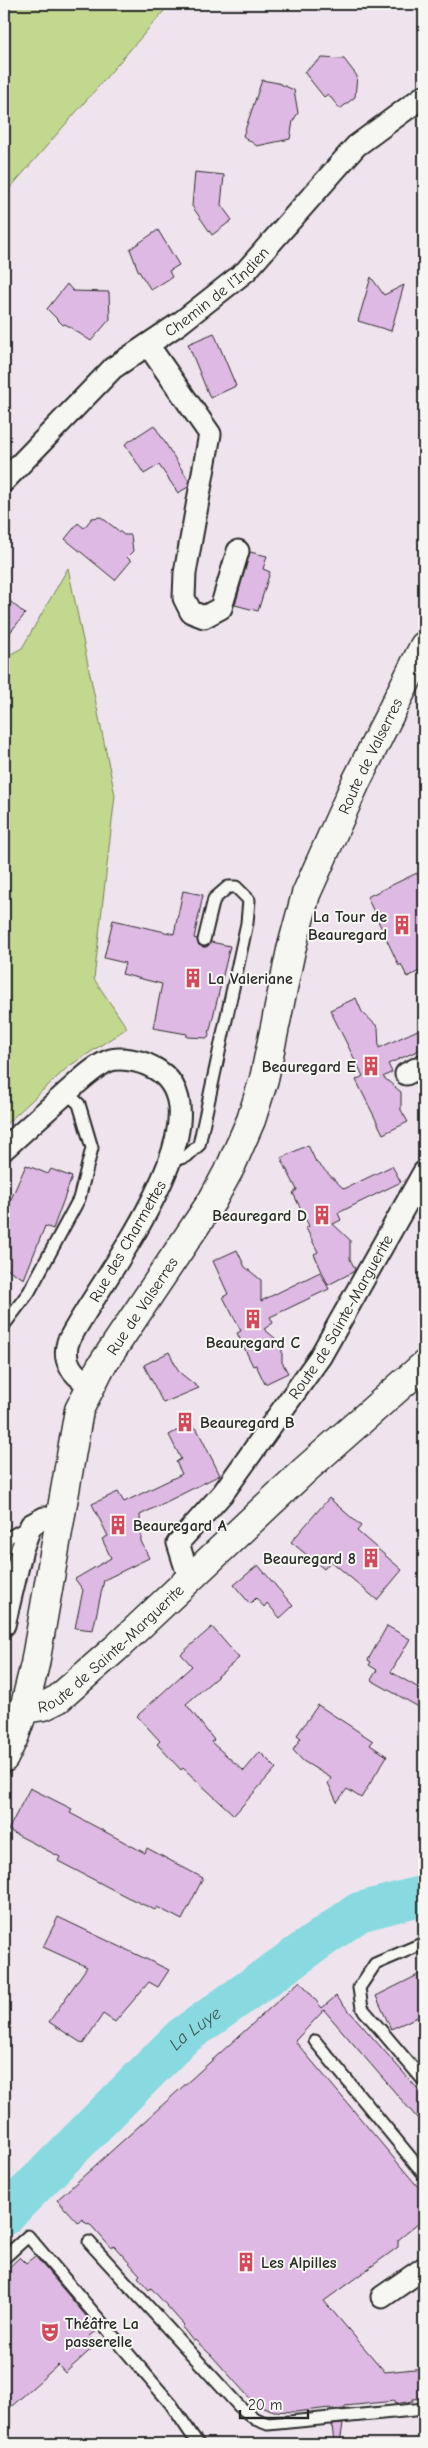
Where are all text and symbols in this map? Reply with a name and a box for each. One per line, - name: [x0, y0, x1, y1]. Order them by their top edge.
- street label: Chemin de l'Indien: [162, 244, 273, 341]
- street label: Route de Valserres: [335, 695, 407, 817]
- place label: La Tour de Beauregard: [308, 908, 387, 944]
- building icon: La Tour de Beauregard: [391, 914, 413, 936]
- building icon: La Valeriane: [182, 967, 204, 989]
- place label: La Valeriane: [208, 970, 293, 988]
- building icon: Beauregard E: [360, 1055, 382, 1077]
- place label: Beauregard E: [262, 1058, 357, 1076]
- street label: Rue des Charmettes: [86, 1177, 170, 1305]
- building icon: Beauregard D: [311, 1204, 333, 1226]
- place label: Beauregard D: [212, 1207, 307, 1225]
- street label: Route de Sainte-Marguerite: [285, 1232, 397, 1403]
- street label: Rue de Valserres: [103, 1254, 182, 1359]
- building icon: Beauregard C: [242, 1308, 264, 1330]
- place label: Beauregard C: [206, 1334, 301, 1352]
- building icon: Beauregard B: [174, 1411, 196, 1433]
- place label: Beauregard B: [200, 1414, 295, 1432]
- building icon: Beauregard A: [107, 1514, 129, 1536]
- place label: Beauregard A: [133, 1517, 227, 1535]
- building icon: Beauregard 8: [360, 1547, 382, 1569]
- place label: Beauregard 8: [263, 1550, 356, 1568]
- street label: Route de Sainte-Marguerite: [37, 1581, 188, 1717]
- water label: La Luye: [165, 2003, 225, 2055]
- building icon: Les Alpilles: [235, 2251, 257, 2273]
- place label: Les Alpilles: [261, 2254, 337, 2272]
- place label: Théâtre La passerelle: [65, 2315, 139, 2351]
- theatre icon: Théâtre La passerelle: [39, 2321, 61, 2343]
- scale bar: [240, 2388, 308, 2420]
- text: 20 m: [248, 2396, 282, 2414]

